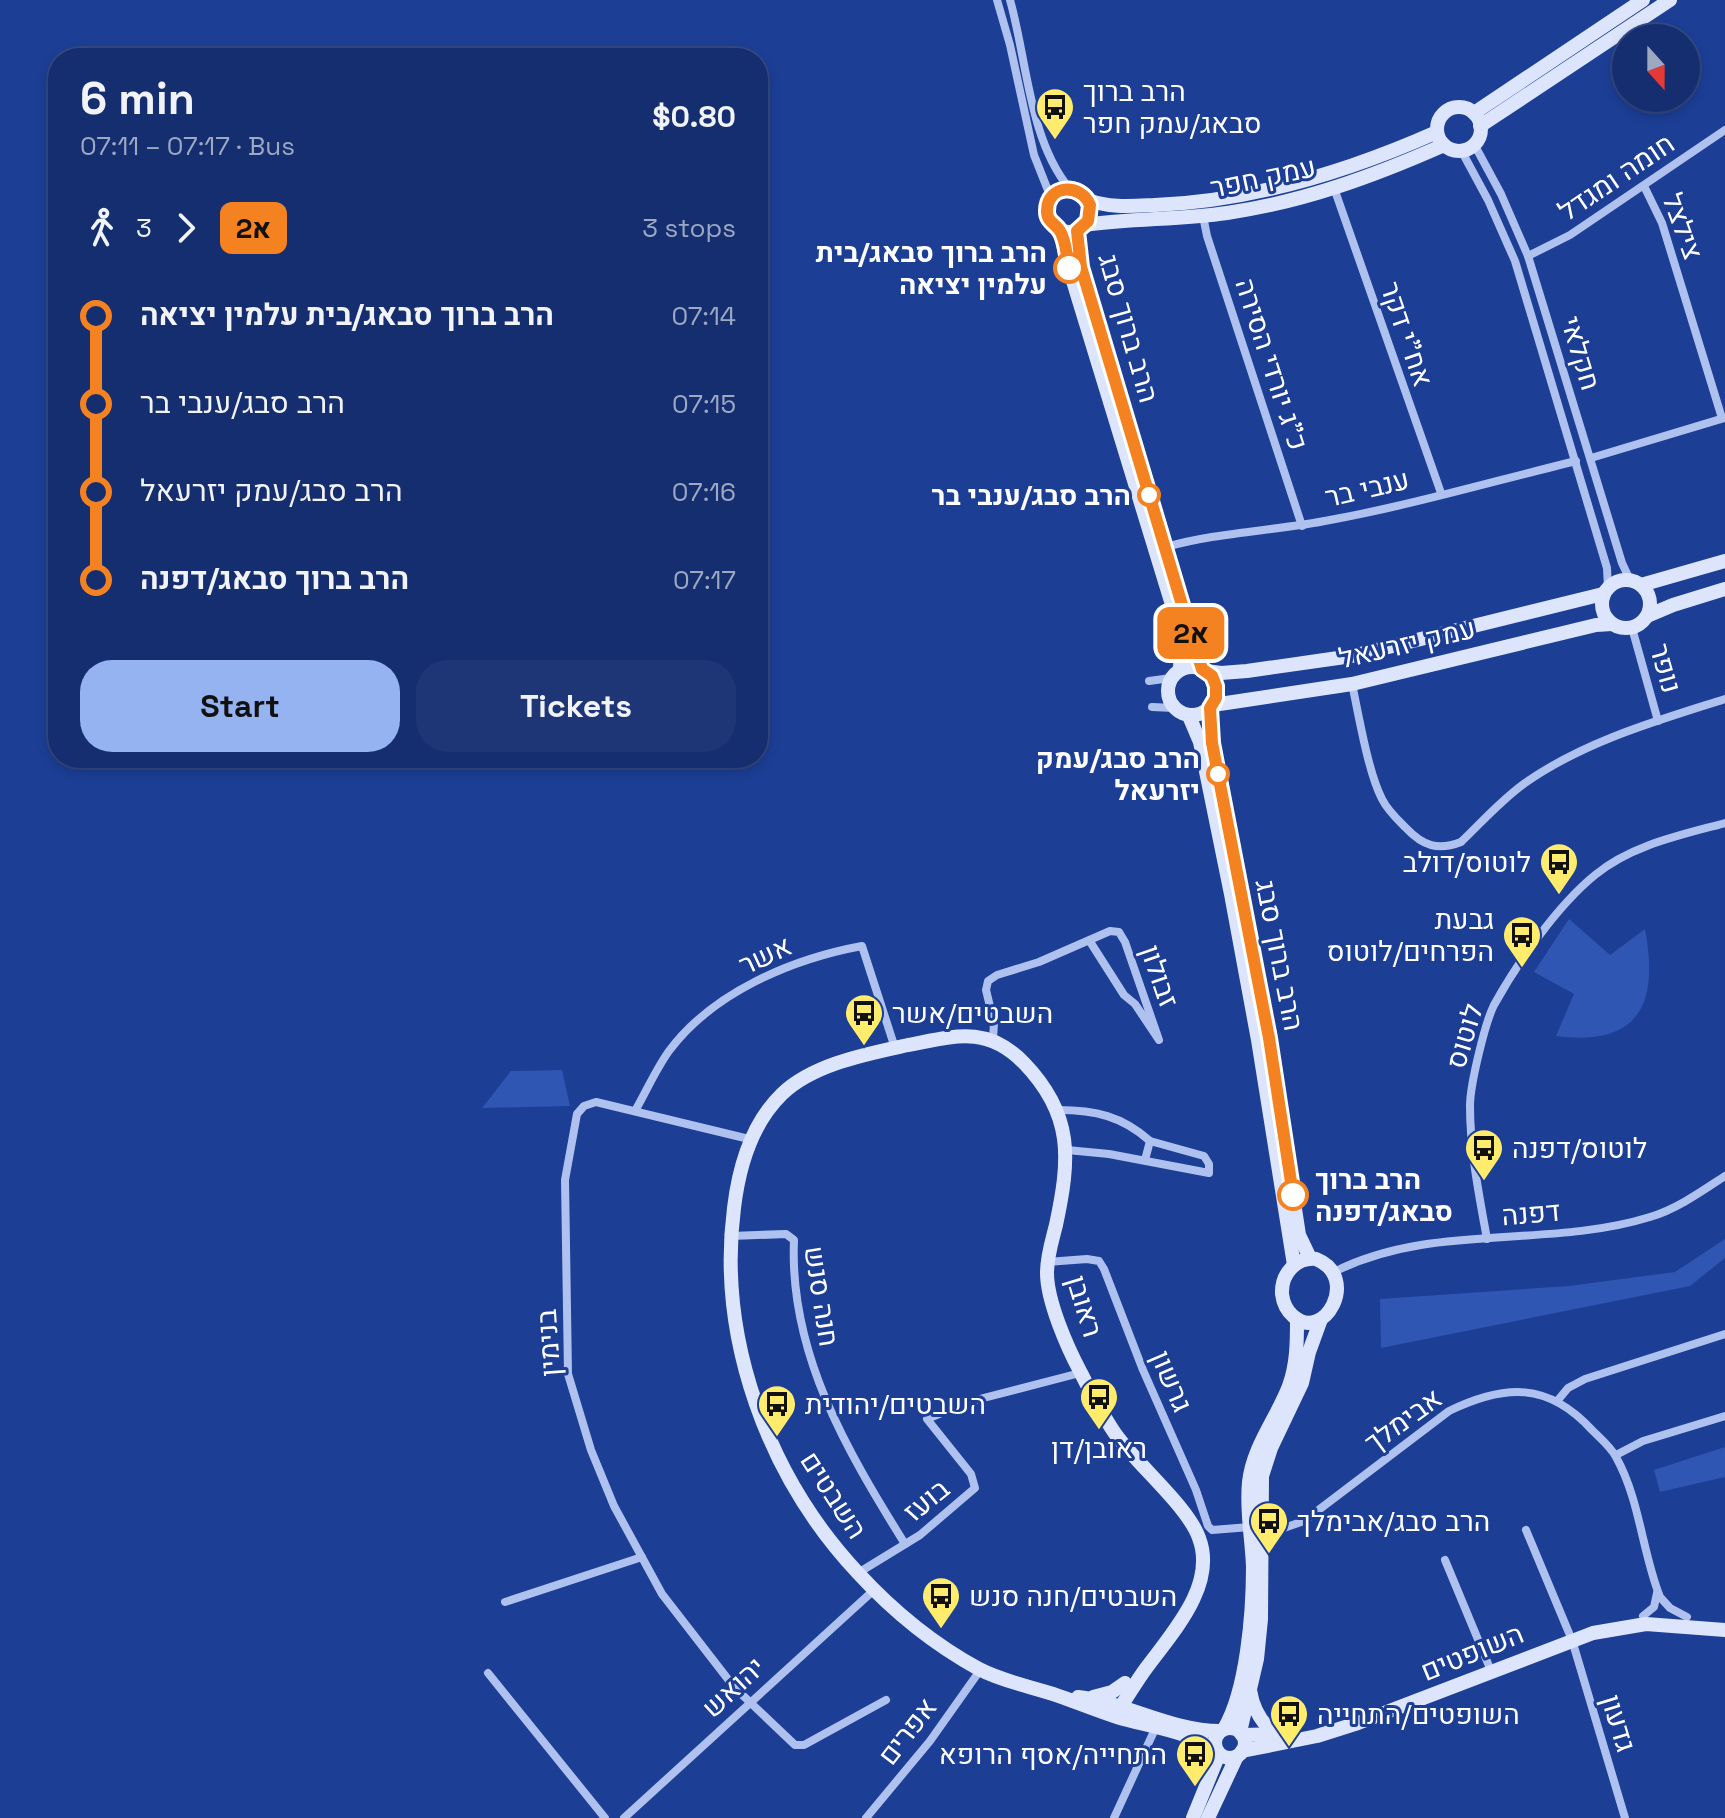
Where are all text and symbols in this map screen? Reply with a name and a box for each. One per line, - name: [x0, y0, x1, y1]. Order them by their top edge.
- north arrow: [1612, 24, 1700, 112]
- map controls: [1612, 24, 1700, 112]
- text: 6 min: [80, 71, 195, 127]
- place label: הרב ברוך סבאג/עמק חפר: [1083, 73, 1262, 141]
- bus stop icon: הרב ברוך סבאג/עמק חפר: [1034, 86, 1076, 141]
- text: $0.80: [652, 97, 736, 136]
- street label: חומה ומגדל: [1551, 125, 1681, 229]
- text: 07:11 – 07:17 · Bus: [80, 129, 295, 163]
- street label: עמק חפר: [1207, 148, 1319, 206]
- street label: צילצל: [1654, 188, 1712, 264]
- icon: walk: [80, 206, 124, 250]
- icon: forward: [164, 206, 208, 250]
- text: 2א: [236, 210, 271, 246]
- text: 3: [136, 211, 152, 245]
- text: 3 stops: [642, 211, 736, 245]
- place label: הרב ברוך סבאג/בית עלמין יציאה: [816, 234, 1047, 302]
- street label: הרב ברוך סבג: [1091, 249, 1167, 407]
- marker: הרב ברוך סבאג/בית עלמין יציאה: [1054, 253, 1084, 283]
- street label: כ"ג יורדי הסירה: [1227, 273, 1317, 455]
- street label: אח"י דקר: [1372, 277, 1442, 391]
- text: הרב ברוך סבאג/בית עלמין יציאה: [140, 295, 554, 334]
- text: 07:14: [671, 299, 736, 333]
- street label: חקלאי: [1553, 312, 1609, 394]
- text: הרב סבג/ענבי בר: [140, 383, 345, 422]
- text: 07:15: [672, 387, 736, 421]
- street label: ענבי בר: [1321, 461, 1413, 515]
- text: הרב סבג/עמק יזרעאל: [140, 471, 403, 510]
- text: 07:16: [672, 475, 736, 509]
- place label: הרב סבג/ענבי בר: [932, 477, 1131, 513]
- marker: הרב סבג/ענבי בר: [1138, 484, 1160, 506]
- text: הרב ברוך סבאג/דפנה: [140, 559, 409, 598]
- text: 07:17: [673, 563, 736, 597]
- line badge: 2א: [1155, 607, 1227, 659]
- street label: עמק יזרעאל: [1335, 610, 1479, 676]
- text: 2א: [1173, 615, 1209, 651]
- street label: נופר: [1642, 639, 1690, 697]
- button: Start: [80, 660, 400, 752]
- button: Tickets: [416, 660, 736, 752]
- place label: הרב סבג/עמק יזרעאל: [1036, 740, 1200, 808]
- marker: הרב סבג/עמק יזרעאל: [1207, 763, 1229, 785]
- bus stop icon: לוטוס/דולב: [1538, 841, 1580, 896]
- place label: לוטוס/דולב: [1403, 844, 1531, 880]
- street label: הרב ברוך סבג: [1248, 876, 1312, 1034]
- place label: גבעת הפרחים/לוטוס: [1327, 901, 1494, 969]
- bus stop icon: גבעת הפרחים/לוטוס: [1501, 914, 1543, 969]
- street label: אשר: [733, 927, 797, 983]
- street label: זבולון: [1133, 940, 1187, 1012]
- bus stop icon: השבטים/אשר: [843, 992, 885, 1047]
- place label: השבטים/אשר: [892, 995, 1053, 1031]
- street label: לוטוס: [1437, 999, 1491, 1073]
- bus stop icon: לוטוס/דפנה: [1463, 1127, 1505, 1182]
- place label: לוטוס/דפנה: [1512, 1130, 1647, 1166]
- place label: הרב ברוך סבאג/דפנה: [1315, 1161, 1453, 1229]
- marker: הרב ברוך סבאג/דפנה: [1278, 1180, 1308, 1210]
- street label: דפנה: [1500, 1193, 1562, 1233]
- street label: חנה סנש: [796, 1243, 848, 1349]
- street label: ראובן: [1059, 1271, 1111, 1341]
- street label: בנימין: [528, 1308, 568, 1378]
- street label: גרשון: [1143, 1345, 1201, 1417]
- bus stop icon: ראובן/דן: [1078, 1376, 1120, 1431]
- street label: אבימלך: [1357, 1380, 1449, 1460]
- bus stop icon: השבטים/יהודית: [756, 1383, 798, 1438]
- place label: השבטים/יהודית: [805, 1386, 986, 1422]
- place label: ראובן/דן: [1051, 1430, 1147, 1466]
- street label: השבטים: [793, 1445, 875, 1545]
- street label: בועז: [896, 1470, 957, 1529]
- bus stop icon: הרב סבג/אבימלך: [1248, 1500, 1290, 1555]
- place label: הרב סבג/אבימלך: [1297, 1503, 1490, 1539]
- bus stop icon: השבטים/חנה סנש: [920, 1575, 962, 1630]
- place label: השבטים/חנה סנש: [969, 1578, 1177, 1614]
- street label: השופטים: [1415, 1615, 1529, 1689]
- street label: יהואש: [694, 1649, 772, 1725]
- street label: אפרים: [870, 1690, 944, 1772]
- street label: גדעון: [1593, 1690, 1645, 1756]
- bus stop icon: השופטים/התחייה: [1268, 1693, 1310, 1748]
- place label: השופטים/התחייה: [1317, 1696, 1520, 1732]
- bus stop icon: התחייה/אסף הרופא: [1174, 1733, 1216, 1788]
- place label: התחייה/אסף הרופא: [939, 1736, 1167, 1772]

